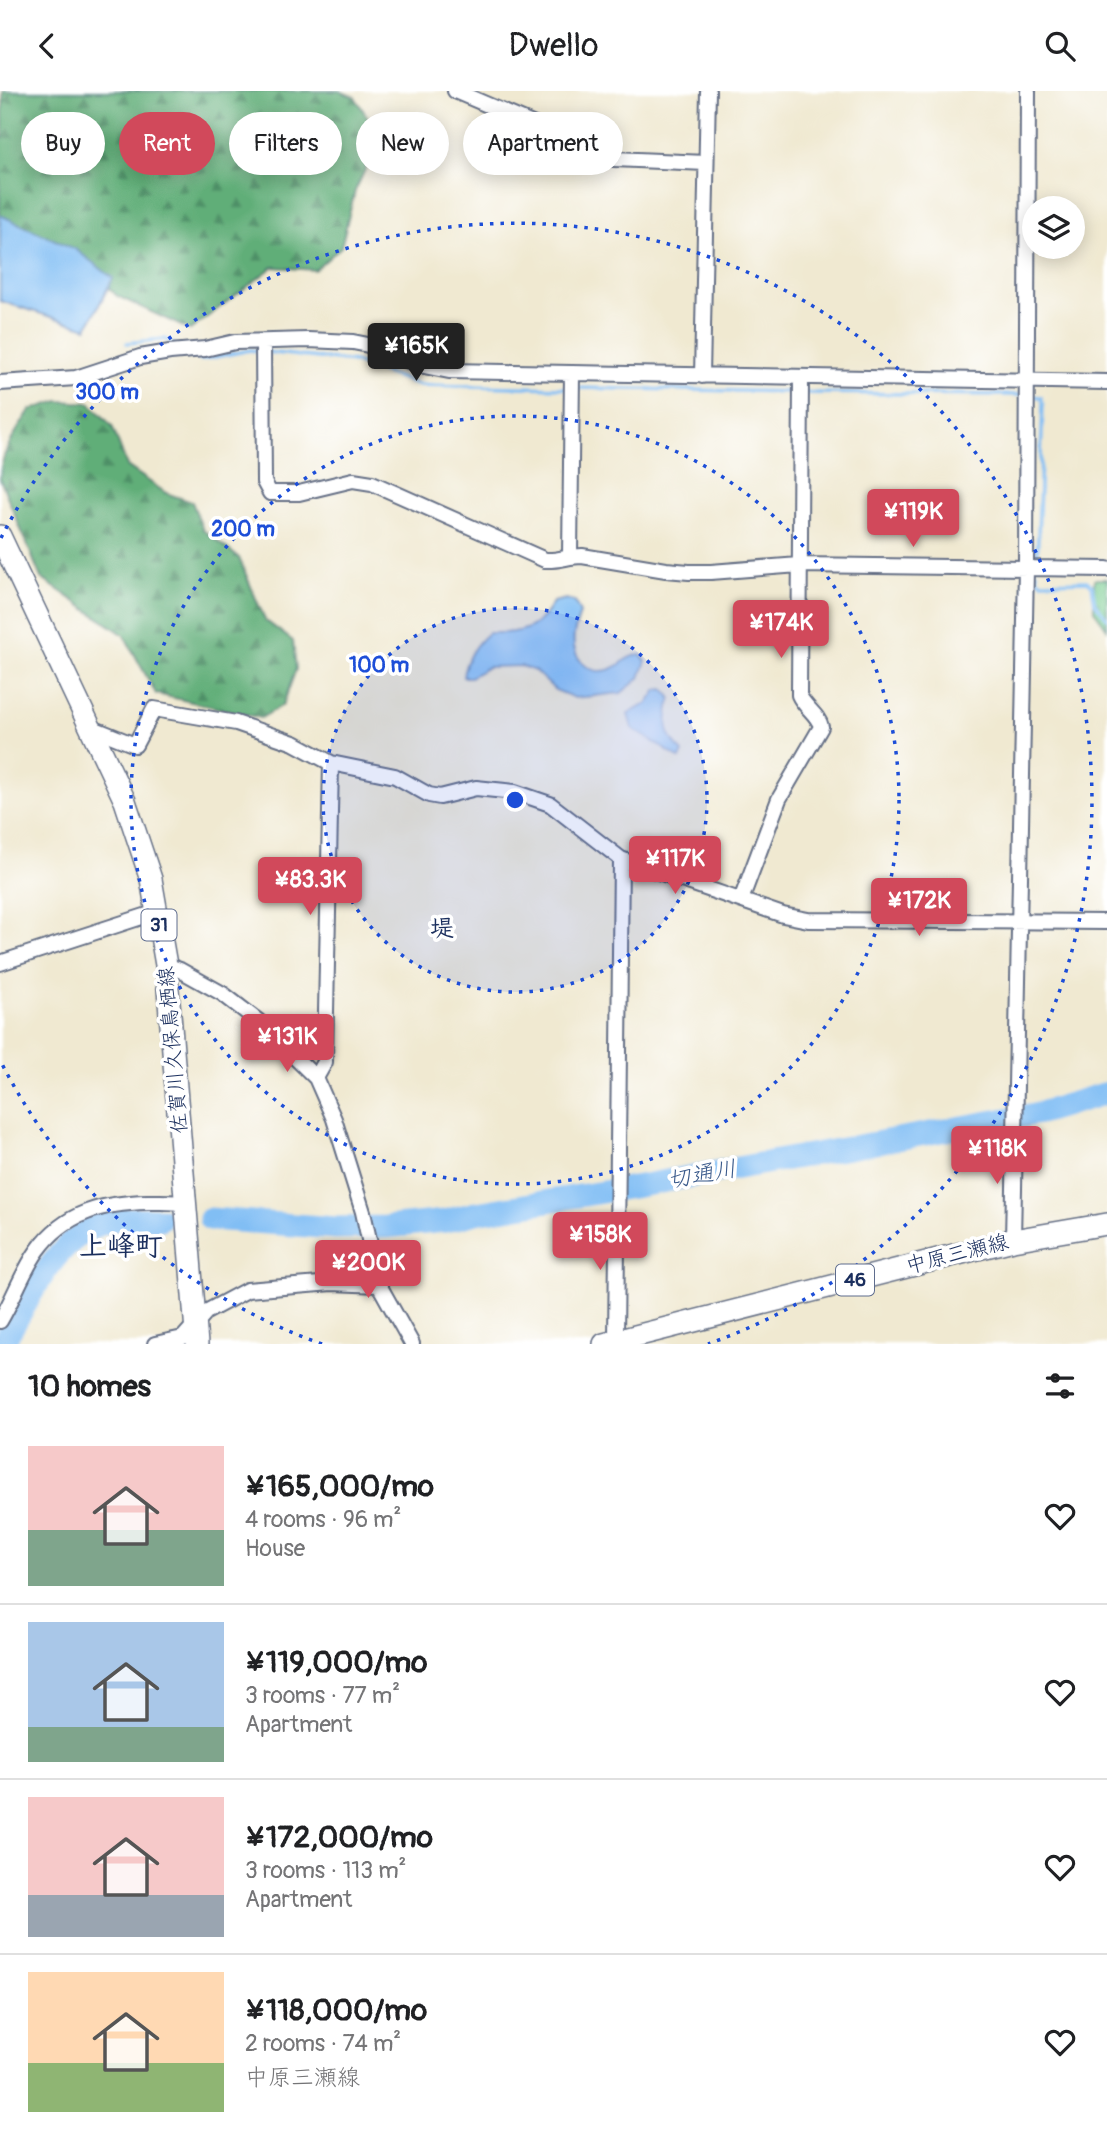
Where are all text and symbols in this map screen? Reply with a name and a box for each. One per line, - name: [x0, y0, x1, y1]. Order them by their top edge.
- text: Dwello: [509, 26, 598, 66]
- icon: back: [28, 27, 66, 65]
- icon: search: [1041, 27, 1079, 65]
- chip: Buy: [21, 112, 105, 175]
- chip: Rent: [119, 112, 215, 175]
- chip: Filters: [229, 112, 342, 175]
- chip: New: [356, 112, 449, 175]
- chip: Apartment: [463, 112, 623, 175]
- map controls: [1022, 196, 1085, 259]
- button: layers: [1022, 196, 1085, 259]
- pin: ¥165K: [367, 323, 465, 383]
- text: ¥165K: [384, 331, 448, 360]
- text: 300 m: [75, 379, 139, 406]
- pin: ¥119K: [864, 489, 962, 549]
- text: ¥119K: [883, 497, 943, 526]
- text: 200 m: [211, 516, 275, 543]
- pin: ¥174K: [732, 601, 830, 660]
- text: ¥174K: [749, 608, 813, 637]
- text: 100 m: [349, 652, 409, 679]
- centre of rings: [503, 788, 527, 812]
- pin: ¥117K: [626, 837, 724, 896]
- text: ¥117K: [645, 844, 705, 873]
- pin: ¥83.3K: [253, 857, 367, 917]
- text: ¥83.3K: [274, 865, 346, 894]
- pin: ¥172K: [870, 879, 968, 938]
- text: ¥172K: [887, 886, 951, 915]
- road number: 31: [142, 909, 176, 940]
- district label: 堤: [430, 914, 454, 943]
- street label: 佐賀川久保鳥栖線: [152, 965, 194, 1135]
- pin: ¥131K: [238, 1014, 336, 1074]
- text: ¥131K: [257, 1022, 317, 1051]
- pin: ¥118K: [948, 1127, 1046, 1186]
- text: ¥118K: [967, 1134, 1027, 1163]
- water label: 切通川: [666, 1154, 738, 1194]
- pin: ¥158K: [551, 1213, 649, 1272]
- text: ¥158K: [569, 1220, 631, 1249]
- street label: 中原三瀬線: [903, 1228, 1011, 1280]
- district label: 上峰町: [79, 1229, 163, 1264]
- pin: ¥200K: [319, 1241, 417, 1300]
- text: ¥200K: [331, 1248, 405, 1277]
- road number: 46: [836, 1265, 874, 1295]
- icon: filters: [1041, 1367, 1079, 1405]
- text: 10 homes: [28, 1368, 151, 1405]
- text: ¥165,000/mo: [245, 1468, 434, 1505]
- icon: home: [84, 1474, 168, 1558]
- icon: heart: [1041, 1497, 1079, 1535]
- text: 4 rooms · 96 m²: [245, 1505, 401, 1534]
- text: House: [245, 1534, 305, 1563]
- text: ¥119,000/mo: [245, 1644, 427, 1681]
- icon: home: [84, 1650, 168, 1734]
- icon: heart: [1041, 1673, 1079, 1711]
- text: 3 rooms · 77 m²: [245, 1681, 400, 1710]
- text: Apartment: [245, 1710, 352, 1739]
- text: ¥172,000/mo: [245, 1819, 433, 1856]
- icon: home: [84, 1825, 168, 1909]
- icon: heart: [1041, 1848, 1079, 1886]
- text: 3 rooms · 113 m²: [245, 1856, 406, 1885]
- text: Apartment: [245, 1885, 352, 1914]
- text: ¥118,000/mo: [245, 1992, 427, 2029]
- icon: home: [84, 2000, 168, 2084]
- icon: heart: [1041, 2023, 1079, 2061]
- text: 2 rooms · 74 m²: [245, 2029, 401, 2058]
- text: 中原三瀬線: [245, 2063, 360, 2092]

